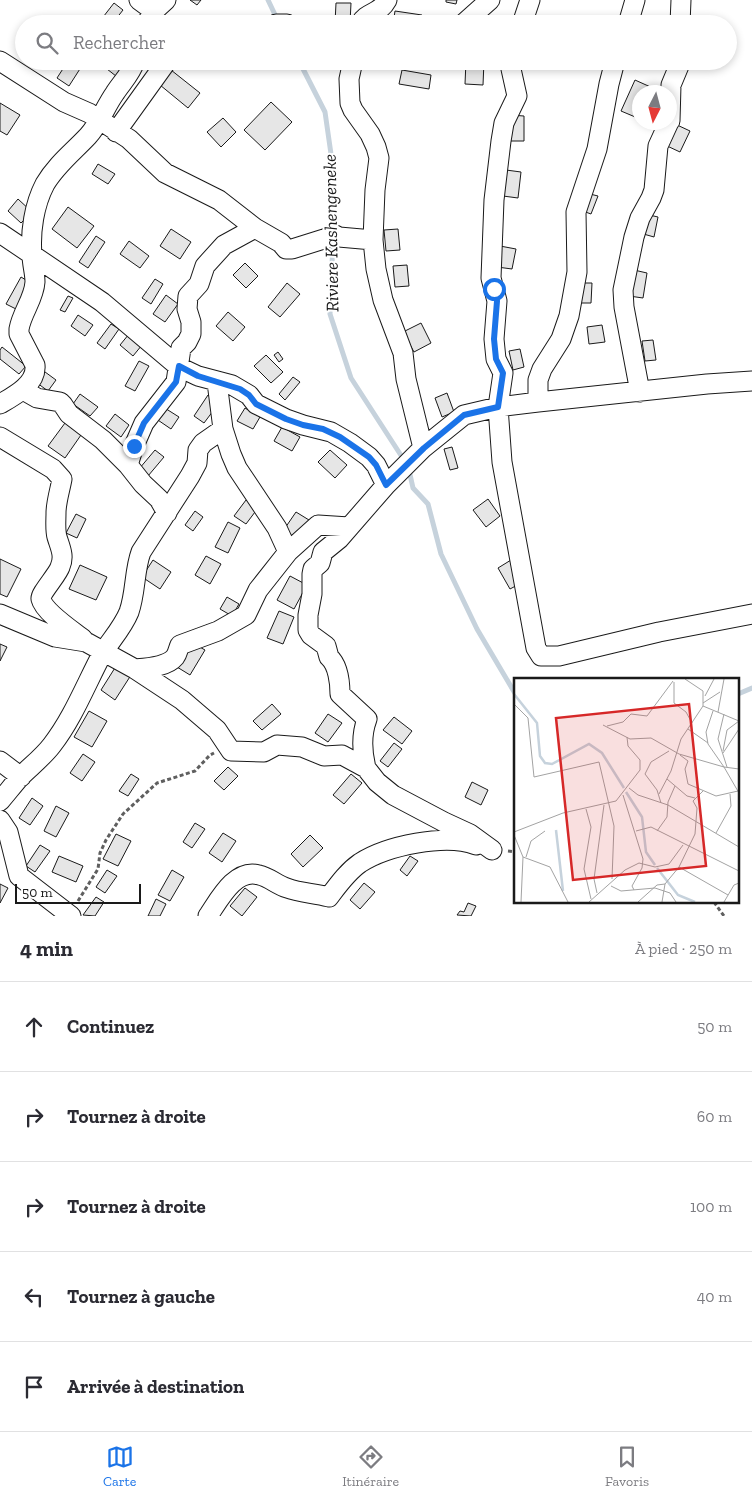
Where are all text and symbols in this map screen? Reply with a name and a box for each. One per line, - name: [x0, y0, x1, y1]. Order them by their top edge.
- search box: [15, 15, 737, 70]
- icon: search: [33, 29, 61, 57]
- text: Rechercher: [73, 31, 166, 54]
- north arrow: [632, 85, 677, 130]
- water label: Riviere Kashengeneke: [319, 154, 343, 312]
- route start: [483, 278, 506, 301]
- route end: [123, 435, 146, 458]
- inset map: [514, 678, 740, 904]
- scale bar: [15, 881, 141, 904]
- text: 50 m: [22, 884, 53, 901]
- text: 4 min: [20, 936, 73, 961]
- text: À pied · 250 m: [635, 939, 732, 958]
- icon: ahead: [20, 1013, 48, 1041]
- text: Continuez: [67, 1015, 154, 1038]
- text: 50 m: [697, 1017, 732, 1036]
- icon: right: [20, 1103, 48, 1131]
- text: Tournez à droite: [67, 1105, 206, 1128]
- text: 60 m: [697, 1107, 732, 1126]
- icon: right: [20, 1193, 48, 1221]
- text: Tournez à droite: [67, 1195, 206, 1218]
- text: 100 m: [690, 1197, 732, 1216]
- icon: left: [20, 1283, 48, 1311]
- text: Tournez à gauche: [67, 1285, 215, 1308]
- text: 40 m: [697, 1287, 732, 1306]
- icon: arrive: [20, 1373, 48, 1401]
- text: Arrivée à destination: [67, 1375, 244, 1398]
- tab: Carte: [103, 1443, 136, 1490]
- tab: Itinéraire: [342, 1443, 399, 1490]
- tab: Favoris: [605, 1443, 649, 1490]

